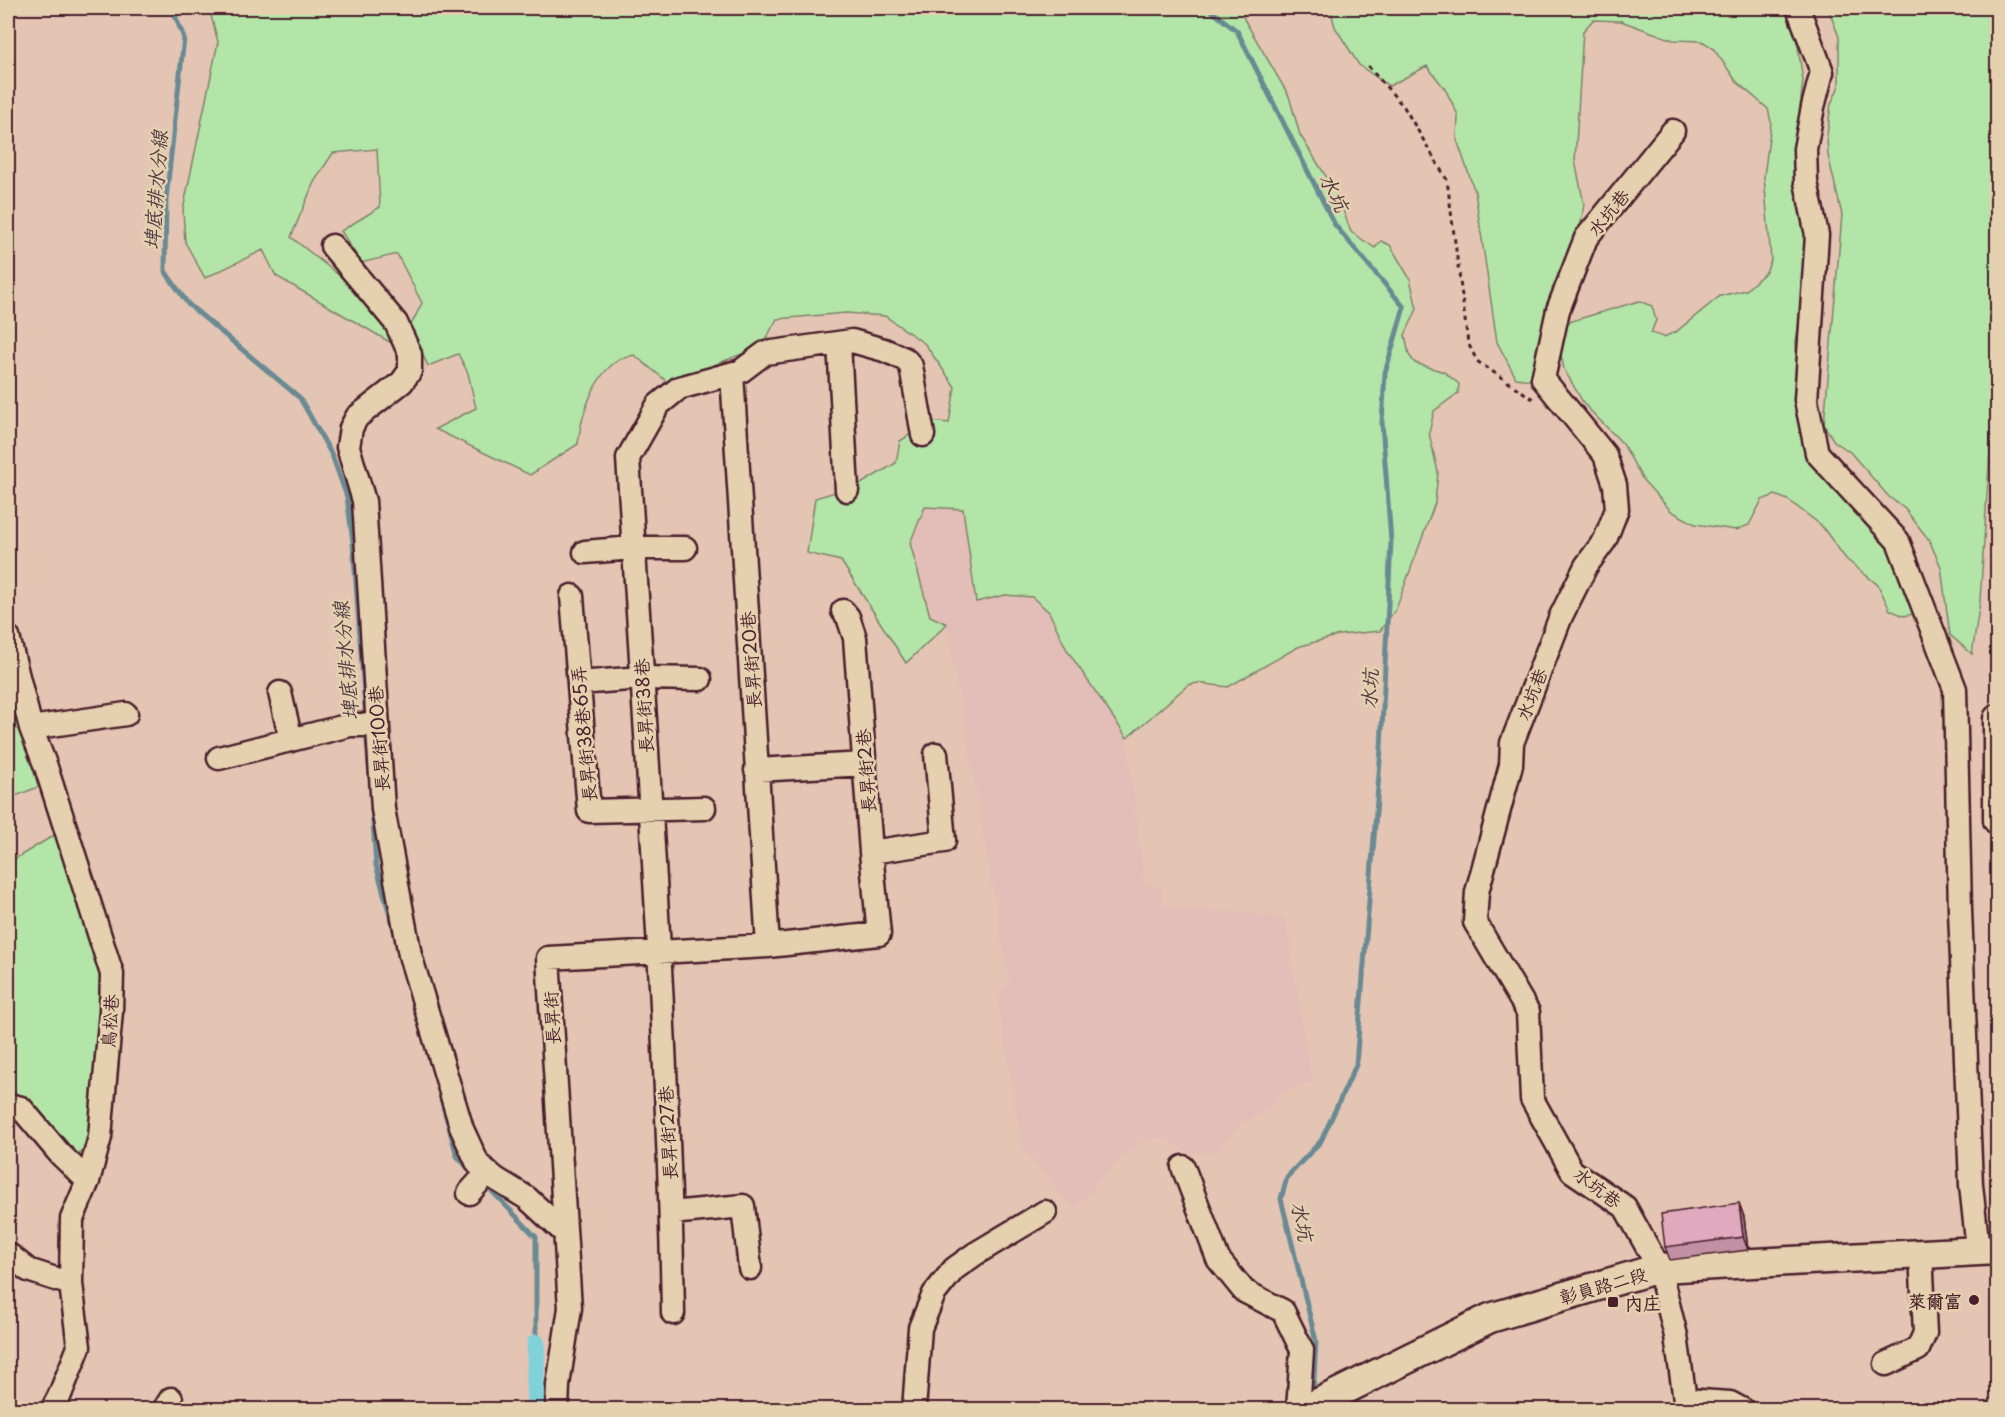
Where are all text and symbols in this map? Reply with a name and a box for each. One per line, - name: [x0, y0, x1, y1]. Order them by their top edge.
- water label: 埤底排水分線: [136, 128, 174, 251]
- water label: 水坑: [1313, 167, 1358, 218]
- street label: 水坑巷: [1581, 183, 1635, 241]
- water label: 埤底排水分線: [325, 599, 365, 722]
- street label: 長昇街20巷: [733, 610, 767, 710]
- street label: 長昇街38巷: [627, 658, 659, 754]
- street label: 水坑巷: [1509, 664, 1553, 724]
- street label: 長昇街38巷65弄: [564, 665, 602, 803]
- water label: 水坑: [1353, 666, 1385, 710]
- street label: 長昇街100巷: [361, 685, 395, 793]
- street label: 長昇街2巷: [849, 728, 881, 814]
- street label: 長昇街: [536, 990, 566, 1046]
- street label: 鳥松巷: [94, 993, 124, 1049]
- street label: 長昇街27巷: [651, 1085, 683, 1181]
- street label: 水坑巷: [1568, 1160, 1628, 1214]
- water label: 水坑: [1284, 1199, 1322, 1245]
- street label: 彰員路二段: [1556, 1260, 1650, 1310]
- place label: 萊爾富: [1908, 1287, 1962, 1314]
- place label: 內庄: [1625, 1289, 1661, 1316]
- marker: 萊爾富: [1967, 1293, 1981, 1307]
- marker: 內庄: [1606, 1295, 1620, 1309]

